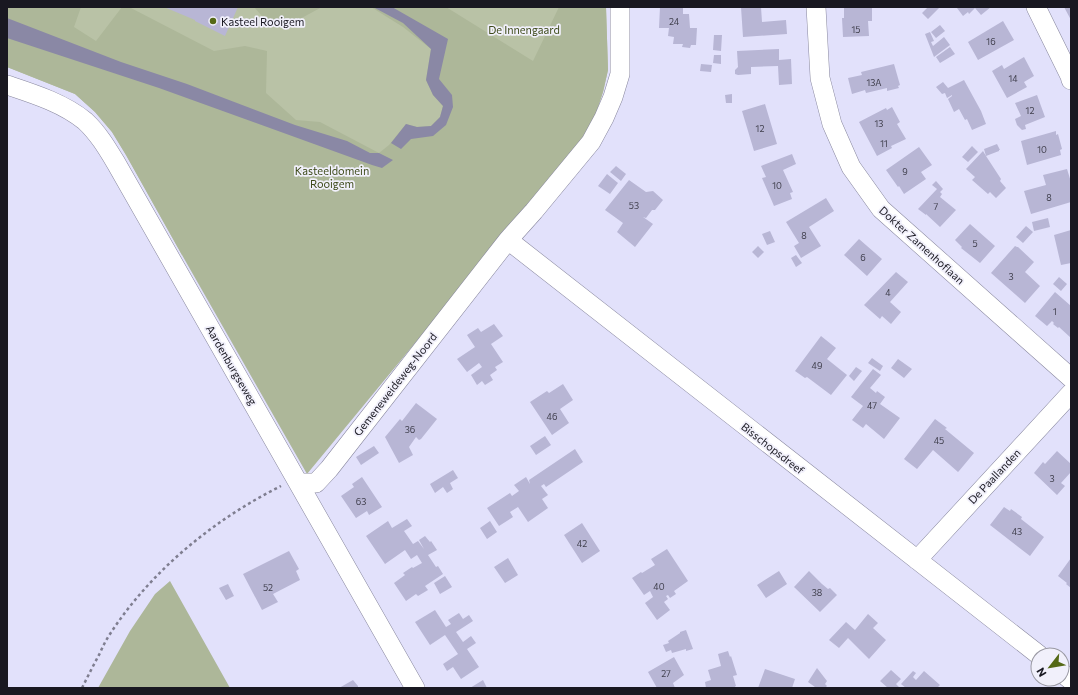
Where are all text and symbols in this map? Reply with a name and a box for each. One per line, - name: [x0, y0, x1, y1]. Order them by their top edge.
- place label: Kasteel Rooigem: [221, 15, 304, 28]
- marker: Kasteel Rooigem: [208, 16, 218, 26]
- house number: 24: [669, 16, 680, 27]
- park label: De Innengaard: [488, 23, 560, 36]
- house number: 15: [851, 24, 861, 35]
- house number: 16: [986, 36, 996, 47]
- house number: 14: [1008, 73, 1018, 84]
- house number: 13A: [867, 77, 882, 88]
- house number: 12: [1026, 105, 1034, 116]
- house number: 13: [875, 118, 883, 129]
- house number: 12: [756, 123, 764, 134]
- house number: 11: [880, 138, 888, 149]
- house number: 10: [1037, 144, 1047, 155]
- park label: Kasteeldomein Rooigem: [295, 164, 369, 190]
- house number: 9: [902, 166, 908, 177]
- house number: 10: [772, 180, 782, 191]
- house number: 8: [1046, 192, 1052, 203]
- house number: 53: [629, 200, 639, 211]
- house number: 7: [934, 201, 939, 212]
- street label: Dokter Zamenhoflaan: [877, 203, 967, 287]
- house number: 8: [801, 230, 807, 241]
- house number: 5: [972, 238, 978, 249]
- house number: 6: [860, 252, 866, 263]
- house number: 3: [1008, 271, 1014, 282]
- house number: 4: [885, 287, 891, 298]
- house number: 1: [1053, 306, 1057, 317]
- street label: Aardenburgseweg: [204, 323, 260, 407]
- street label: Gemeneweideweg-Noord: [351, 330, 439, 438]
- house number: 49: [812, 360, 822, 371]
- house number: 47: [867, 400, 877, 411]
- house number: 46: [547, 411, 557, 422]
- street label: Bisschopsdreef: [739, 419, 807, 477]
- house number: 36: [405, 424, 415, 435]
- house number: 45: [934, 435, 944, 446]
- street label: De Paallanden: [965, 446, 1023, 506]
- house number: 3: [1049, 473, 1055, 484]
- house number: 63: [356, 496, 366, 507]
- house number: 43: [1012, 526, 1022, 537]
- house number: 42: [577, 538, 587, 549]
- house number: 40: [653, 581, 665, 592]
- house number: 52: [263, 582, 273, 593]
- house number: 38: [812, 587, 822, 598]
- north arrow: [1030, 647, 1070, 687]
- text: N: [1033, 666, 1049, 679]
- house number: 27: [661, 668, 671, 679]

